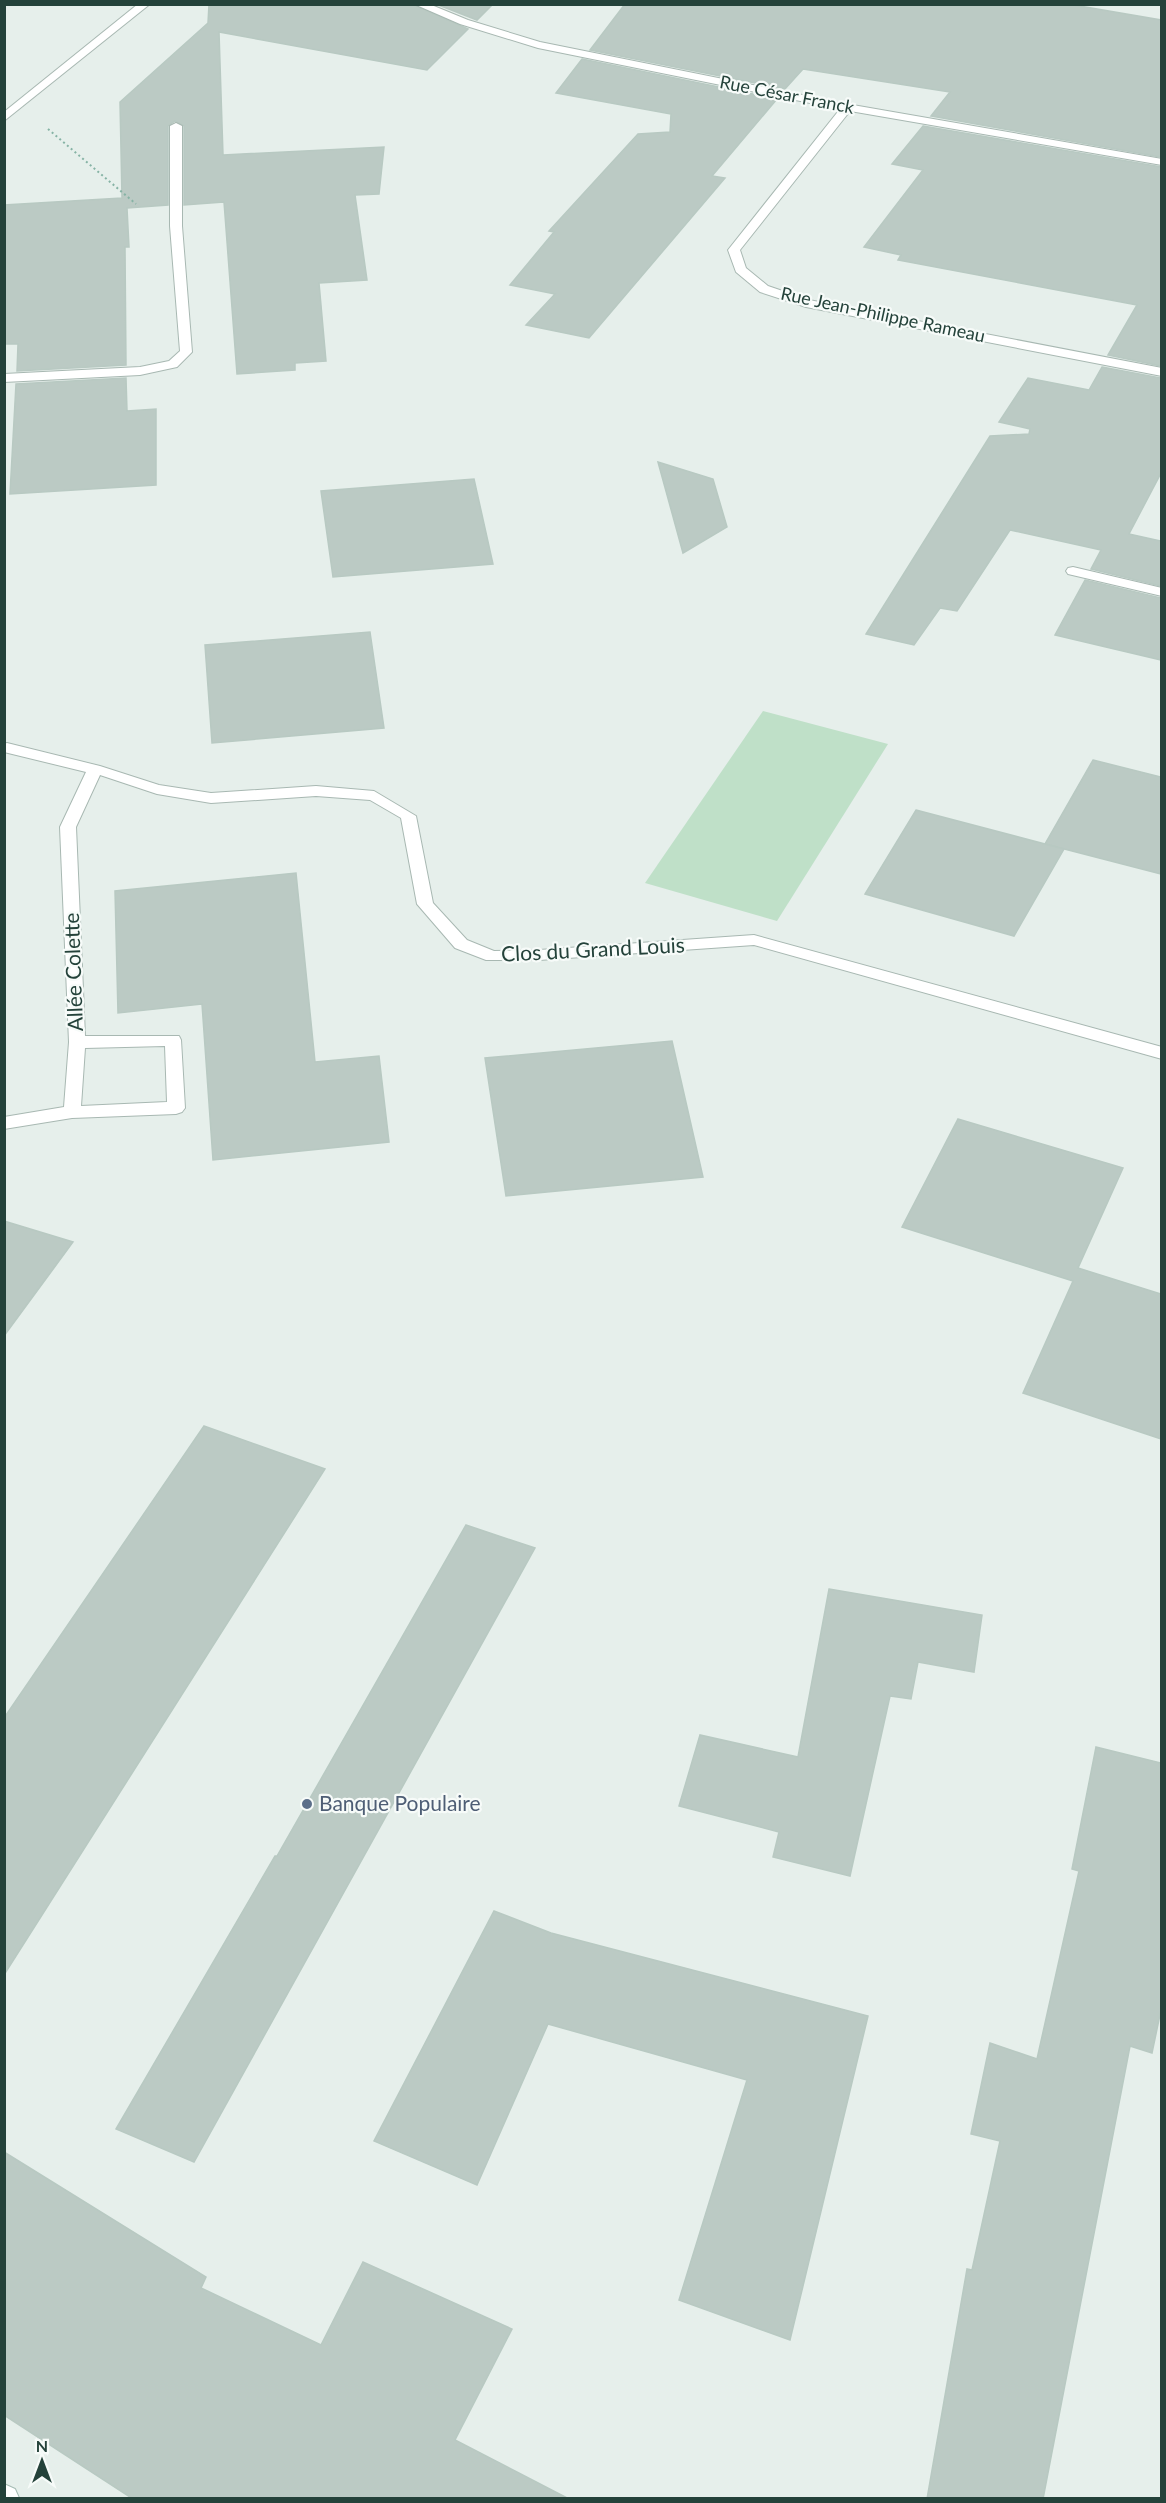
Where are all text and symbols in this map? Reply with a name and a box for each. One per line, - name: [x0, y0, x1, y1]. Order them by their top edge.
- street label: Rue César Franck: [718, 70, 857, 118]
- street label: Rue Jean-Philippe Rameau: [779, 282, 987, 346]
- street label: Allée Colette: [58, 912, 87, 1032]
- street label: Clos du Grand Louis: [500, 931, 685, 966]
- place label: Banque Populaire: [319, 1790, 481, 1815]
- marker: Banque Populaire: [300, 1797, 314, 1811]
- north arrow: [12, 2431, 72, 2491]
- text: N: [36, 2436, 48, 2455]

